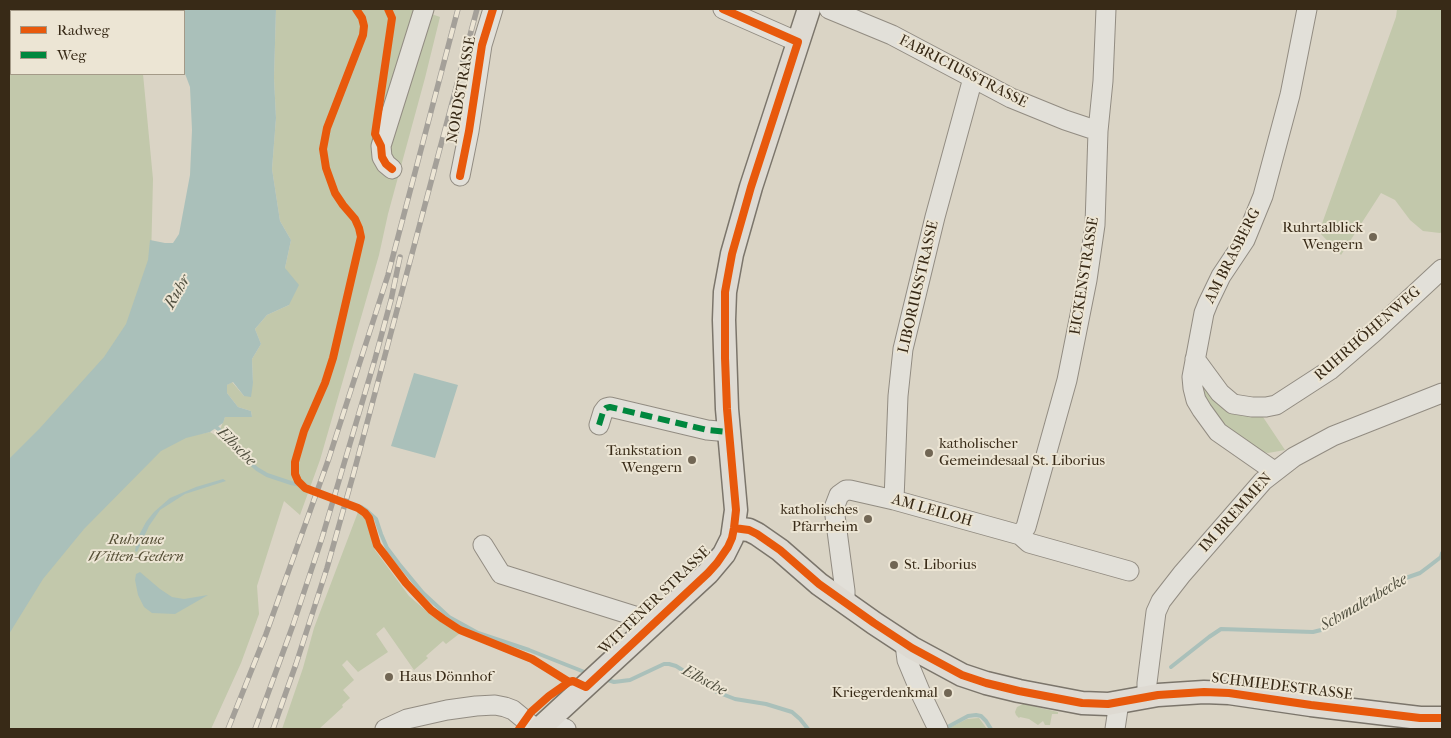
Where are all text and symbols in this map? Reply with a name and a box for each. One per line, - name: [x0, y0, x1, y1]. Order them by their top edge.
- legend: [10, 10, 185, 75]
- text: Radweg: [57, 21, 109, 39]
- street label: FABRICIUSSTRASSE: [896, 32, 1030, 112]
- street label: NORDSTRASSE: [444, 35, 480, 145]
- text: Weg: [57, 46, 86, 64]
- street label: AM BRASBERG: [1201, 205, 1265, 307]
- street label: EICKENSTRASSE: [1067, 216, 1103, 336]
- street label: LIBORIUSSTRASSE: [895, 219, 943, 355]
- place label: Ruhrtalblick Wengern: [1282, 219, 1363, 254]
- marker: Ruhrtalblick Wengern: [1367, 231, 1379, 243]
- water label: Ruhr: [161, 272, 195, 312]
- street label: RUHRHÖHENWEG: [1311, 283, 1425, 385]
- water label: Elbsche: [212, 423, 260, 471]
- place label: katholischer Gemeindesaal St. Liborius: [939, 435, 1105, 470]
- place label: Tankstation Wengern: [606, 442, 682, 477]
- marker: katholischer Gemeindesaal St. Liborius: [923, 447, 935, 459]
- marker: Tankstation Wengern: [686, 454, 698, 466]
- street label: IM BREMMEN: [1196, 470, 1276, 556]
- street label: AM LEILOH: [889, 491, 975, 531]
- place label: katholisches Pfarrheim: [780, 501, 858, 536]
- marker: katholisches Pfarrheim: [862, 513, 874, 525]
- park label: Ruhraue Witten-Gedern: [88, 531, 184, 566]
- street label: WITTENER STRASSE: [596, 543, 714, 659]
- place label: St. Liborius: [904, 556, 977, 574]
- marker: St. Liborius: [888, 559, 900, 571]
- water label: Schmalenbecke: [1317, 570, 1411, 636]
- water label: Elbsche: [678, 661, 730, 701]
- place label: Haus Dönnhof: [399, 668, 492, 686]
- street label: SCHMIEDESTRASSE: [1210, 669, 1354, 705]
- marker: Haus Dönnhof: [383, 671, 395, 683]
- place label: Kriegerdenkmal: [832, 684, 938, 702]
- marker: Kriegerdenkmal: [942, 687, 954, 699]

